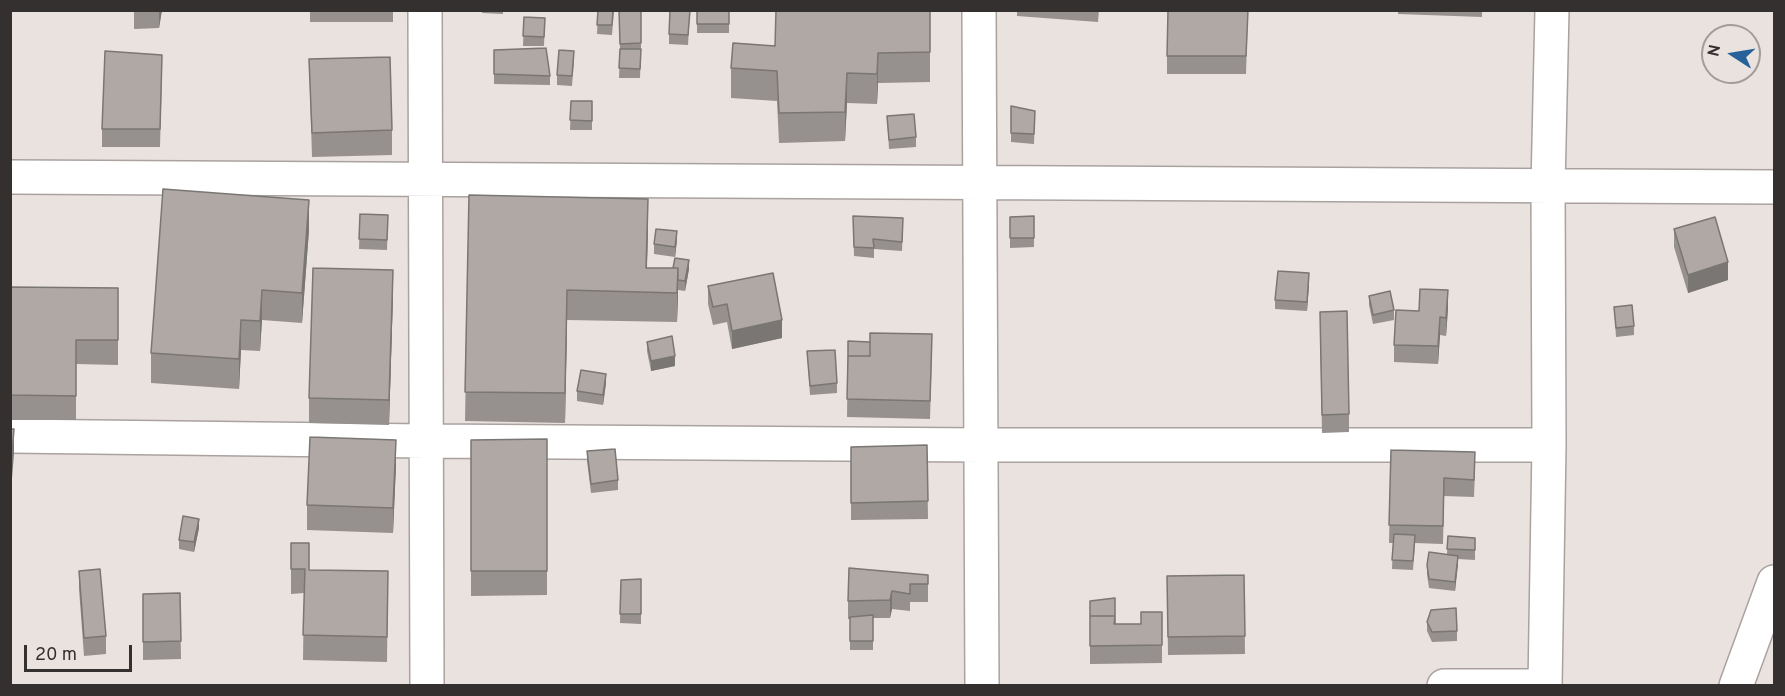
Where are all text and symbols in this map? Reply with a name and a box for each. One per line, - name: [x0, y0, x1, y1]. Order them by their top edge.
- north arrow: [1701, 24, 1761, 84]
- text: N: [1704, 43, 1726, 58]
- scale bar: [27, 633, 135, 671]
- text: 20 m: [35, 644, 77, 667]

